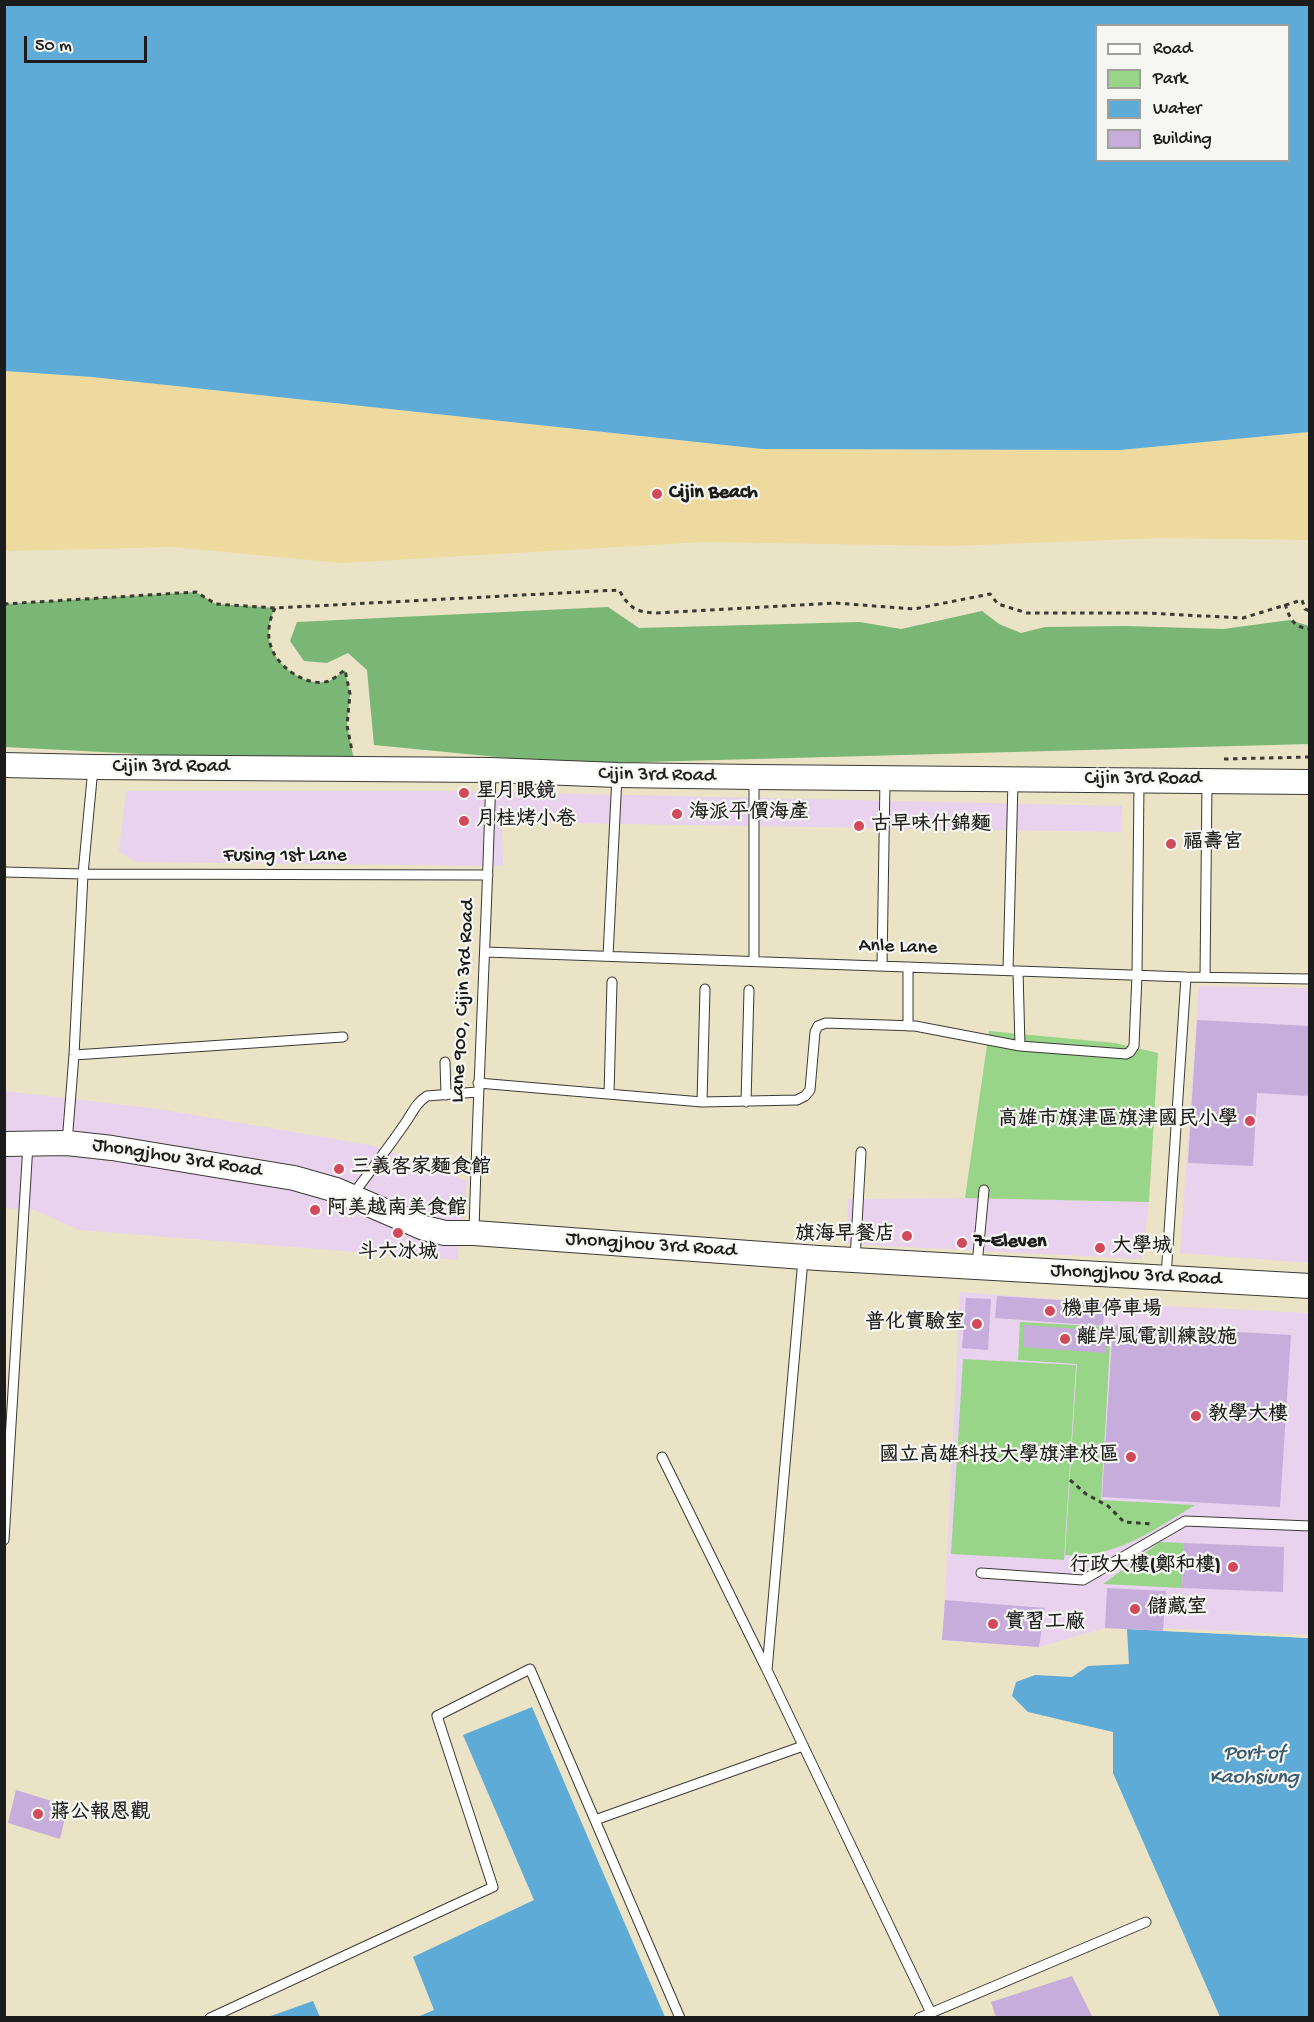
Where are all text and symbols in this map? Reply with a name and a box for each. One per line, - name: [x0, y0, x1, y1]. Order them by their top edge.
- scale bar: [27, 24, 150, 62]
- legend: [1095, 24, 1290, 162]
- text: 50 m: [35, 36, 72, 57]
- text: Road: [1153, 39, 1192, 60]
- text: Park: [1153, 69, 1187, 90]
- text: Water: [1153, 99, 1201, 120]
- text: Building: [1153, 129, 1212, 150]
- place label: Cijin Beach: [669, 482, 758, 506]
- marker: Cijin Beach: [650, 487, 664, 501]
- street label: Cijin 3rd Road: [112, 756, 230, 780]
- street label: Cijin 3rd Road: [598, 763, 716, 789]
- street label: Cijin 3rd Road: [1084, 768, 1202, 792]
- place label: 星月眼鏡: [476, 781, 556, 805]
- marker: 星月眼鏡: [457, 786, 471, 800]
- place label: 海派平價海產: [689, 802, 809, 826]
- marker: 海派平價海產: [670, 807, 684, 821]
- place label: 月桂烤小卷: [476, 809, 576, 833]
- marker: 月桂烤小卷: [457, 814, 471, 828]
- place label: 古早味什錦麵: [871, 814, 991, 838]
- marker: 古早味什錦麵: [852, 819, 866, 833]
- place label: 福壽宮: [1183, 832, 1243, 856]
- marker: 福壽宮: [1164, 837, 1178, 851]
- street label: Fusing 1st Lane: [223, 845, 347, 869]
- street label: Lane 900, Cijin 3rd Road: [447, 899, 481, 1103]
- street label: Anle Lane: [858, 935, 938, 961]
- place label: 高雄市旗津區旗津國民小學: [998, 1109, 1238, 1133]
- marker: 高雄市旗津區旗津國民小學: [1243, 1114, 1257, 1128]
- street label: Jhongjhou 3rd Road: [91, 1134, 263, 1184]
- place label: 三義客家麵食館: [351, 1157, 491, 1181]
- marker: 三義客家麵食館: [332, 1162, 346, 1176]
- place label: 阿美越南美食館: [327, 1198, 467, 1222]
- marker: 阿美越南美食館: [308, 1203, 322, 1217]
- place label: 旗海早餐店: [795, 1224, 895, 1248]
- marker: 斗六冰城: [391, 1226, 405, 1240]
- street label: Jhongjhou 3rd Road: [565, 1228, 737, 1264]
- marker: 旗海早餐店: [900, 1229, 914, 1243]
- place label: 7-Eleven: [974, 1231, 1047, 1255]
- marker: 7-Eleven: [955, 1236, 969, 1250]
- place label: 大學城: [1112, 1236, 1172, 1260]
- marker: 大學城: [1093, 1241, 1107, 1255]
- place label: 斗六冰城: [358, 1242, 438, 1266]
- street label: Jhongjhou 3rd Road: [1050, 1260, 1222, 1292]
- place label: 機車停車場: [1062, 1299, 1162, 1323]
- marker: 機車停車場: [1043, 1304, 1057, 1318]
- place label: 普化實驗室: [865, 1312, 965, 1336]
- marker: 普化實驗室: [970, 1317, 984, 1331]
- place label: 離岸風電訓練設施: [1077, 1327, 1237, 1351]
- marker: 離岸風電訓練設施: [1058, 1332, 1072, 1346]
- place label: 教學大樓: [1208, 1404, 1288, 1428]
- marker: 教學大樓: [1189, 1409, 1203, 1423]
- place label: 國立高雄科技大學旗津校區: [879, 1445, 1119, 1469]
- marker: 國立高雄科技大學旗津校區: [1124, 1450, 1138, 1464]
- place label: 行政大樓(鄭和樓): [1070, 1555, 1221, 1579]
- marker: 行政大樓(鄭和樓): [1226, 1560, 1240, 1574]
- place label: 儲藏室: [1147, 1597, 1207, 1621]
- marker: 儲藏室: [1128, 1602, 1142, 1616]
- place label: 實習工廠: [1005, 1612, 1085, 1636]
- marker: 實習工廠: [986, 1617, 1000, 1631]
- water label: Port of Kaohsiung: [1209, 1742, 1299, 1792]
- place label: 蔣公報恩觀: [50, 1802, 150, 1826]
- marker: 蔣公報恩觀: [31, 1807, 45, 1821]

